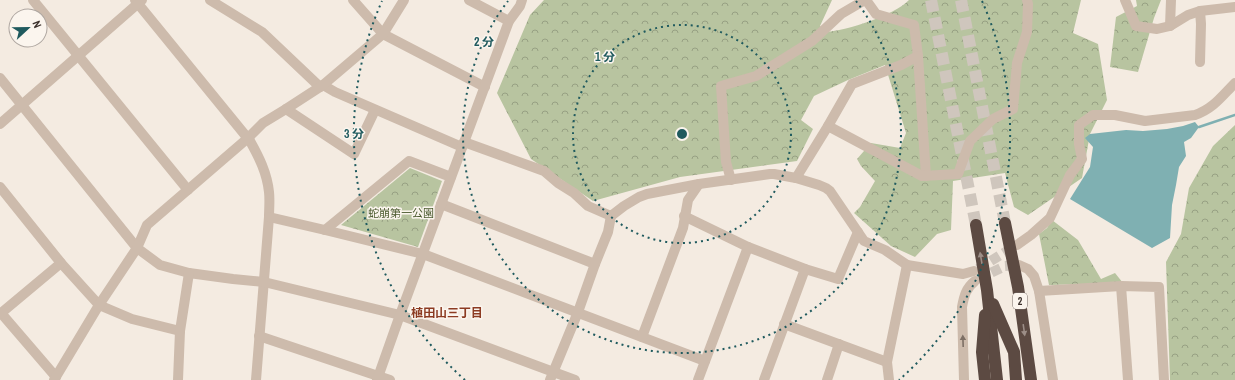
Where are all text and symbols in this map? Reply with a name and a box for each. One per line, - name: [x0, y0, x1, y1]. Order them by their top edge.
- north arrow: [8, 8, 48, 48]
- text: N: [30, 19, 45, 30]
- text: 2 分: [474, 34, 494, 50]
- text: 1 分: [595, 49, 615, 65]
- text: 3 分: [344, 126, 364, 142]
- centre of rings: [675, 127, 689, 141]
- park label: 蛇崩第一公園: [368, 206, 434, 220]
- one-way arrow: [978, 251, 984, 264]
- road number: 2: [1013, 293, 1027, 309]
- district label: 植田山三丁目: [411, 305, 483, 321]
- one-way arrow: [1021, 324, 1027, 336]
- one-way arrow: [960, 334, 966, 347]

